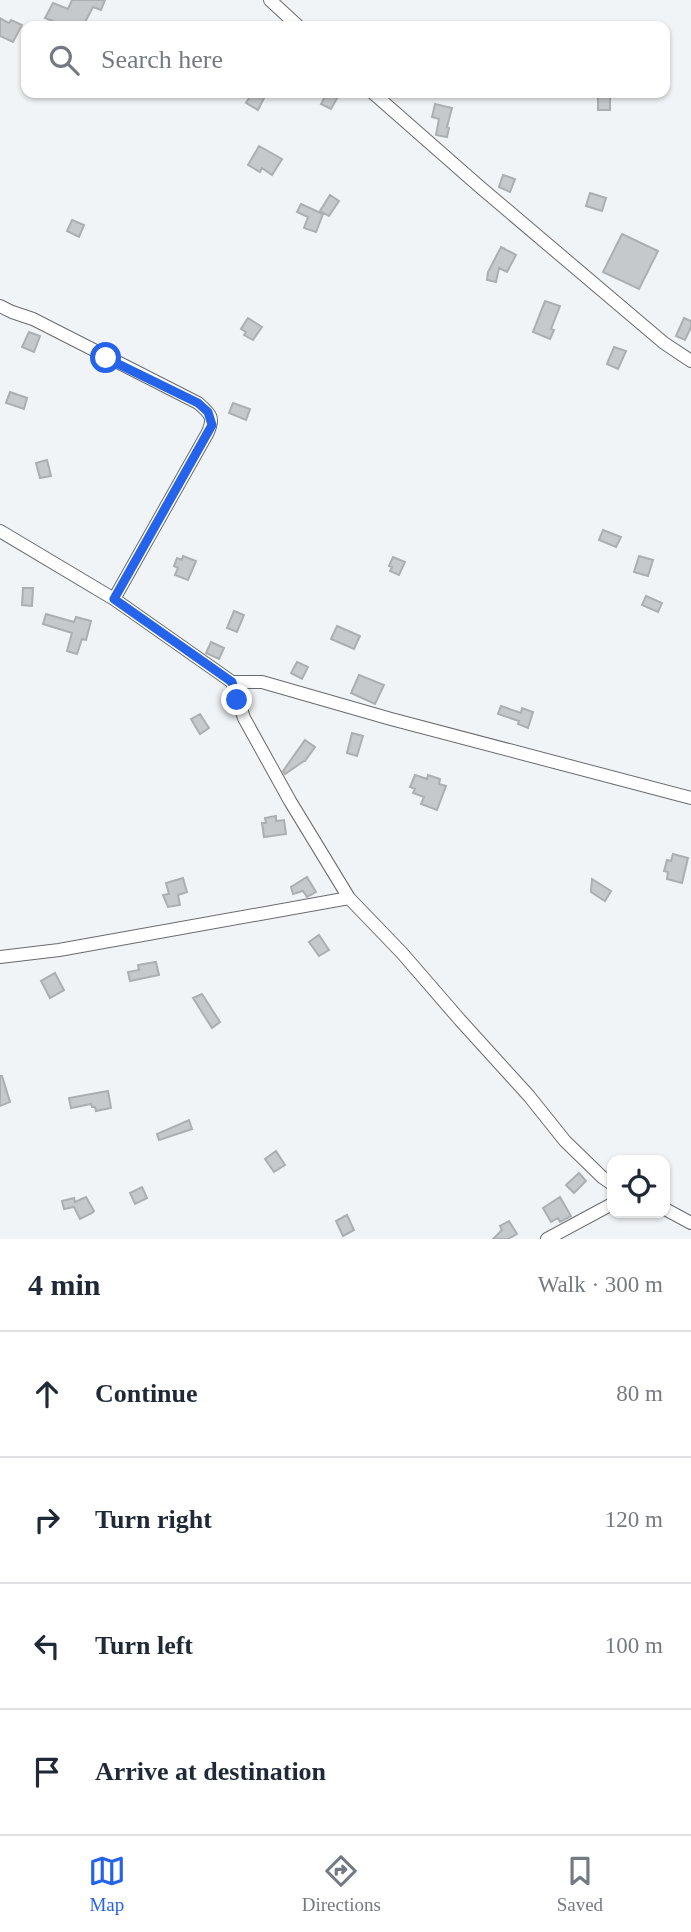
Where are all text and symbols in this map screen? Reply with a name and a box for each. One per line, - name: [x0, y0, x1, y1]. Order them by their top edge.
- search box: [21, 21, 670, 98]
- icon: search: [45, 41, 83, 79]
- text: Search here: [101, 45, 223, 74]
- route start: [90, 342, 121, 373]
- route end: [221, 684, 252, 715]
- map controls: [607, 1155, 670, 1218]
- button: locate: [607, 1155, 670, 1218]
- text: 4 min: [28, 1268, 101, 1301]
- text: Walk · 300 m: [538, 1272, 663, 1297]
- icon: ahead: [28, 1375, 66, 1413]
- text: Continue: [95, 1379, 198, 1408]
- text: 80 m: [616, 1381, 663, 1406]
- icon: right: [28, 1501, 66, 1539]
- text: Turn right: [95, 1505, 212, 1534]
- text: 120 m: [605, 1507, 663, 1532]
- icon: left: [28, 1627, 66, 1665]
- text: Turn left: [95, 1631, 193, 1660]
- text: 100 m: [605, 1633, 663, 1658]
- icon: arrive: [28, 1753, 66, 1791]
- text: Arrive at destination: [95, 1757, 326, 1786]
- tab: Map: [88, 1852, 126, 1916]
- tab: Directions: [302, 1852, 381, 1916]
- tab: Saved: [557, 1852, 603, 1916]

